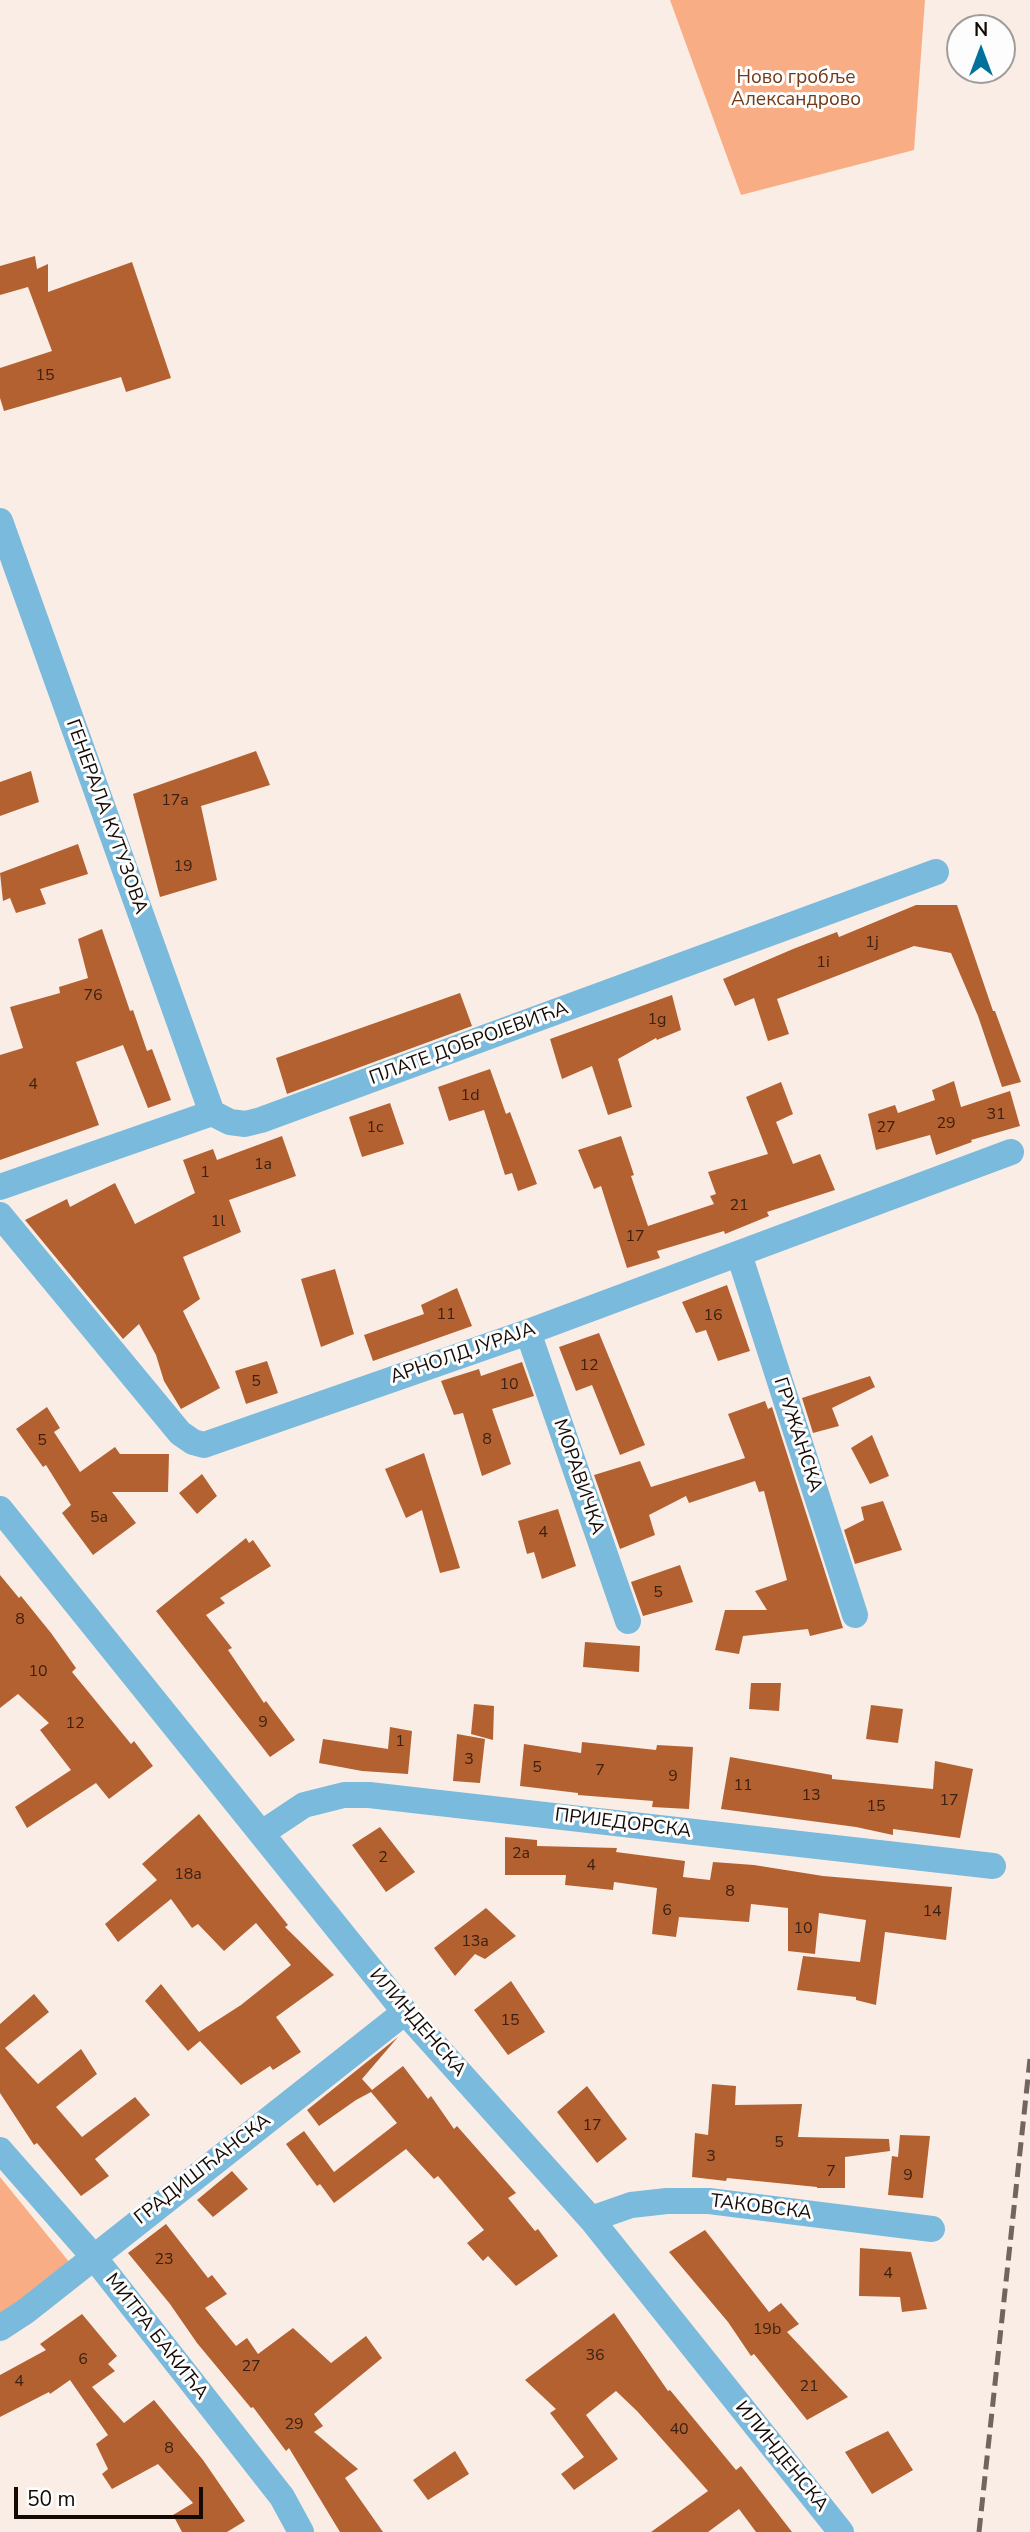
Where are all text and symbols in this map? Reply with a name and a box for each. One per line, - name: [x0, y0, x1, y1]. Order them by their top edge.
- north arrow: [946, 14, 1016, 84]
- text: N: [974, 17, 988, 43]
- park label: Ново гробље Александрово: [731, 67, 861, 111]
- house number: 15: [35, 366, 55, 386]
- street label: ГЕНЕРАЛА КУТУЗОВА: [60, 717, 152, 917]
- house number: 17a: [161, 791, 189, 811]
- house number: 19: [173, 857, 193, 877]
- house number: 1j: [865, 933, 879, 953]
- house number: 1i: [816, 953, 830, 973]
- house number: 76: [83, 986, 103, 1006]
- street label: ПЛАТЕ ДОБРОЈЕВИЋА: [366, 997, 572, 1091]
- house number: 1g: [648, 1010, 666, 1030]
- house number: 4: [28, 1075, 38, 1095]
- house number: 1d: [461, 1086, 479, 1106]
- house number: 31: [986, 1105, 1006, 1125]
- house number: 29: [936, 1114, 956, 1134]
- house number: 1c: [366, 1118, 384, 1138]
- house number: 27: [876, 1118, 896, 1138]
- house number: 1a: [254, 1155, 272, 1175]
- house number: 1: [200, 1163, 210, 1183]
- house number: 21: [729, 1196, 749, 1216]
- house number: 1l: [211, 1212, 225, 1232]
- house number: 17: [625, 1227, 645, 1247]
- house number: 11: [436, 1305, 456, 1325]
- house number: 16: [703, 1306, 723, 1326]
- street label: АРНОЛД ЈУРАЈА: [387, 1319, 539, 1389]
- house number: 12: [579, 1356, 599, 1376]
- house number: 5: [251, 1372, 261, 1392]
- house number: 10: [499, 1375, 519, 1395]
- street label: ГРУЖАНСКА: [768, 1375, 826, 1495]
- street label: МОРАВИЧКА: [548, 1416, 608, 1538]
- house number: 8: [482, 1430, 492, 1450]
- house number: 5: [37, 1431, 47, 1451]
- house number: 5a: [90, 1508, 108, 1528]
- house number: 4: [538, 1523, 548, 1543]
- house number: 5: [653, 1583, 663, 1603]
- house number: 8: [15, 1610, 25, 1630]
- house number: 10: [28, 1662, 48, 1682]
- house number: 9: [258, 1713, 268, 1733]
- house number: 12: [65, 1714, 85, 1734]
- house number: 1: [395, 1732, 405, 1752]
- house number: 3: [464, 1750, 474, 1770]
- house number: 5: [532, 1758, 542, 1778]
- house number: 7: [595, 1761, 605, 1781]
- house number: 9: [668, 1767, 678, 1787]
- house number: 11: [733, 1776, 753, 1796]
- house number: 13: [801, 1786, 821, 1806]
- house number: 17: [939, 1791, 959, 1811]
- house number: 15: [866, 1797, 886, 1817]
- street label: ПРИЈЕДОРСКА: [553, 1804, 693, 1844]
- house number: 2a: [512, 1844, 530, 1864]
- house number: 2: [378, 1848, 388, 1868]
- house number: 4: [586, 1856, 596, 1876]
- house number: 18a: [174, 1865, 202, 1885]
- house number: 8: [725, 1882, 735, 1902]
- house number: 6: [662, 1901, 672, 1921]
- house number: 14: [922, 1902, 942, 1922]
- house number: 10: [793, 1919, 813, 1939]
- house number: 13a: [461, 1932, 489, 1952]
- street label: ИЛИНДЕНСКА: [364, 1964, 470, 2082]
- house number: 15: [500, 2011, 520, 2031]
- street label: ГРАДИШЋАНСКА: [130, 2110, 276, 2230]
- house number: 17: [582, 2116, 602, 2136]
- house number: 5: [774, 2133, 784, 2153]
- house number: 3: [706, 2147, 716, 2167]
- house number: 7: [826, 2162, 836, 2182]
- house number: 9: [903, 2166, 913, 2186]
- street label: ТАКОВСКА: [709, 2190, 813, 2226]
- house number: 23: [154, 2250, 174, 2270]
- house number: 4: [883, 2264, 893, 2284]
- street label: МИТРА БАКИЋА: [100, 2269, 212, 2405]
- house number: 19b: [753, 2320, 781, 2340]
- house number: 36: [585, 2346, 605, 2366]
- house number: 6: [78, 2350, 88, 2370]
- house number: 27: [241, 2357, 261, 2377]
- house number: 4: [14, 2372, 24, 2392]
- house number: 21: [799, 2377, 819, 2397]
- street label: ИЛИНДЕНСКА: [730, 2397, 832, 2517]
- house number: 29: [284, 2415, 304, 2435]
- house number: 40: [669, 2420, 689, 2440]
- house number: 8: [164, 2439, 174, 2459]
- scale bar: [18, 2472, 206, 2516]
- text: 50 m: [27, 2485, 76, 2513]

